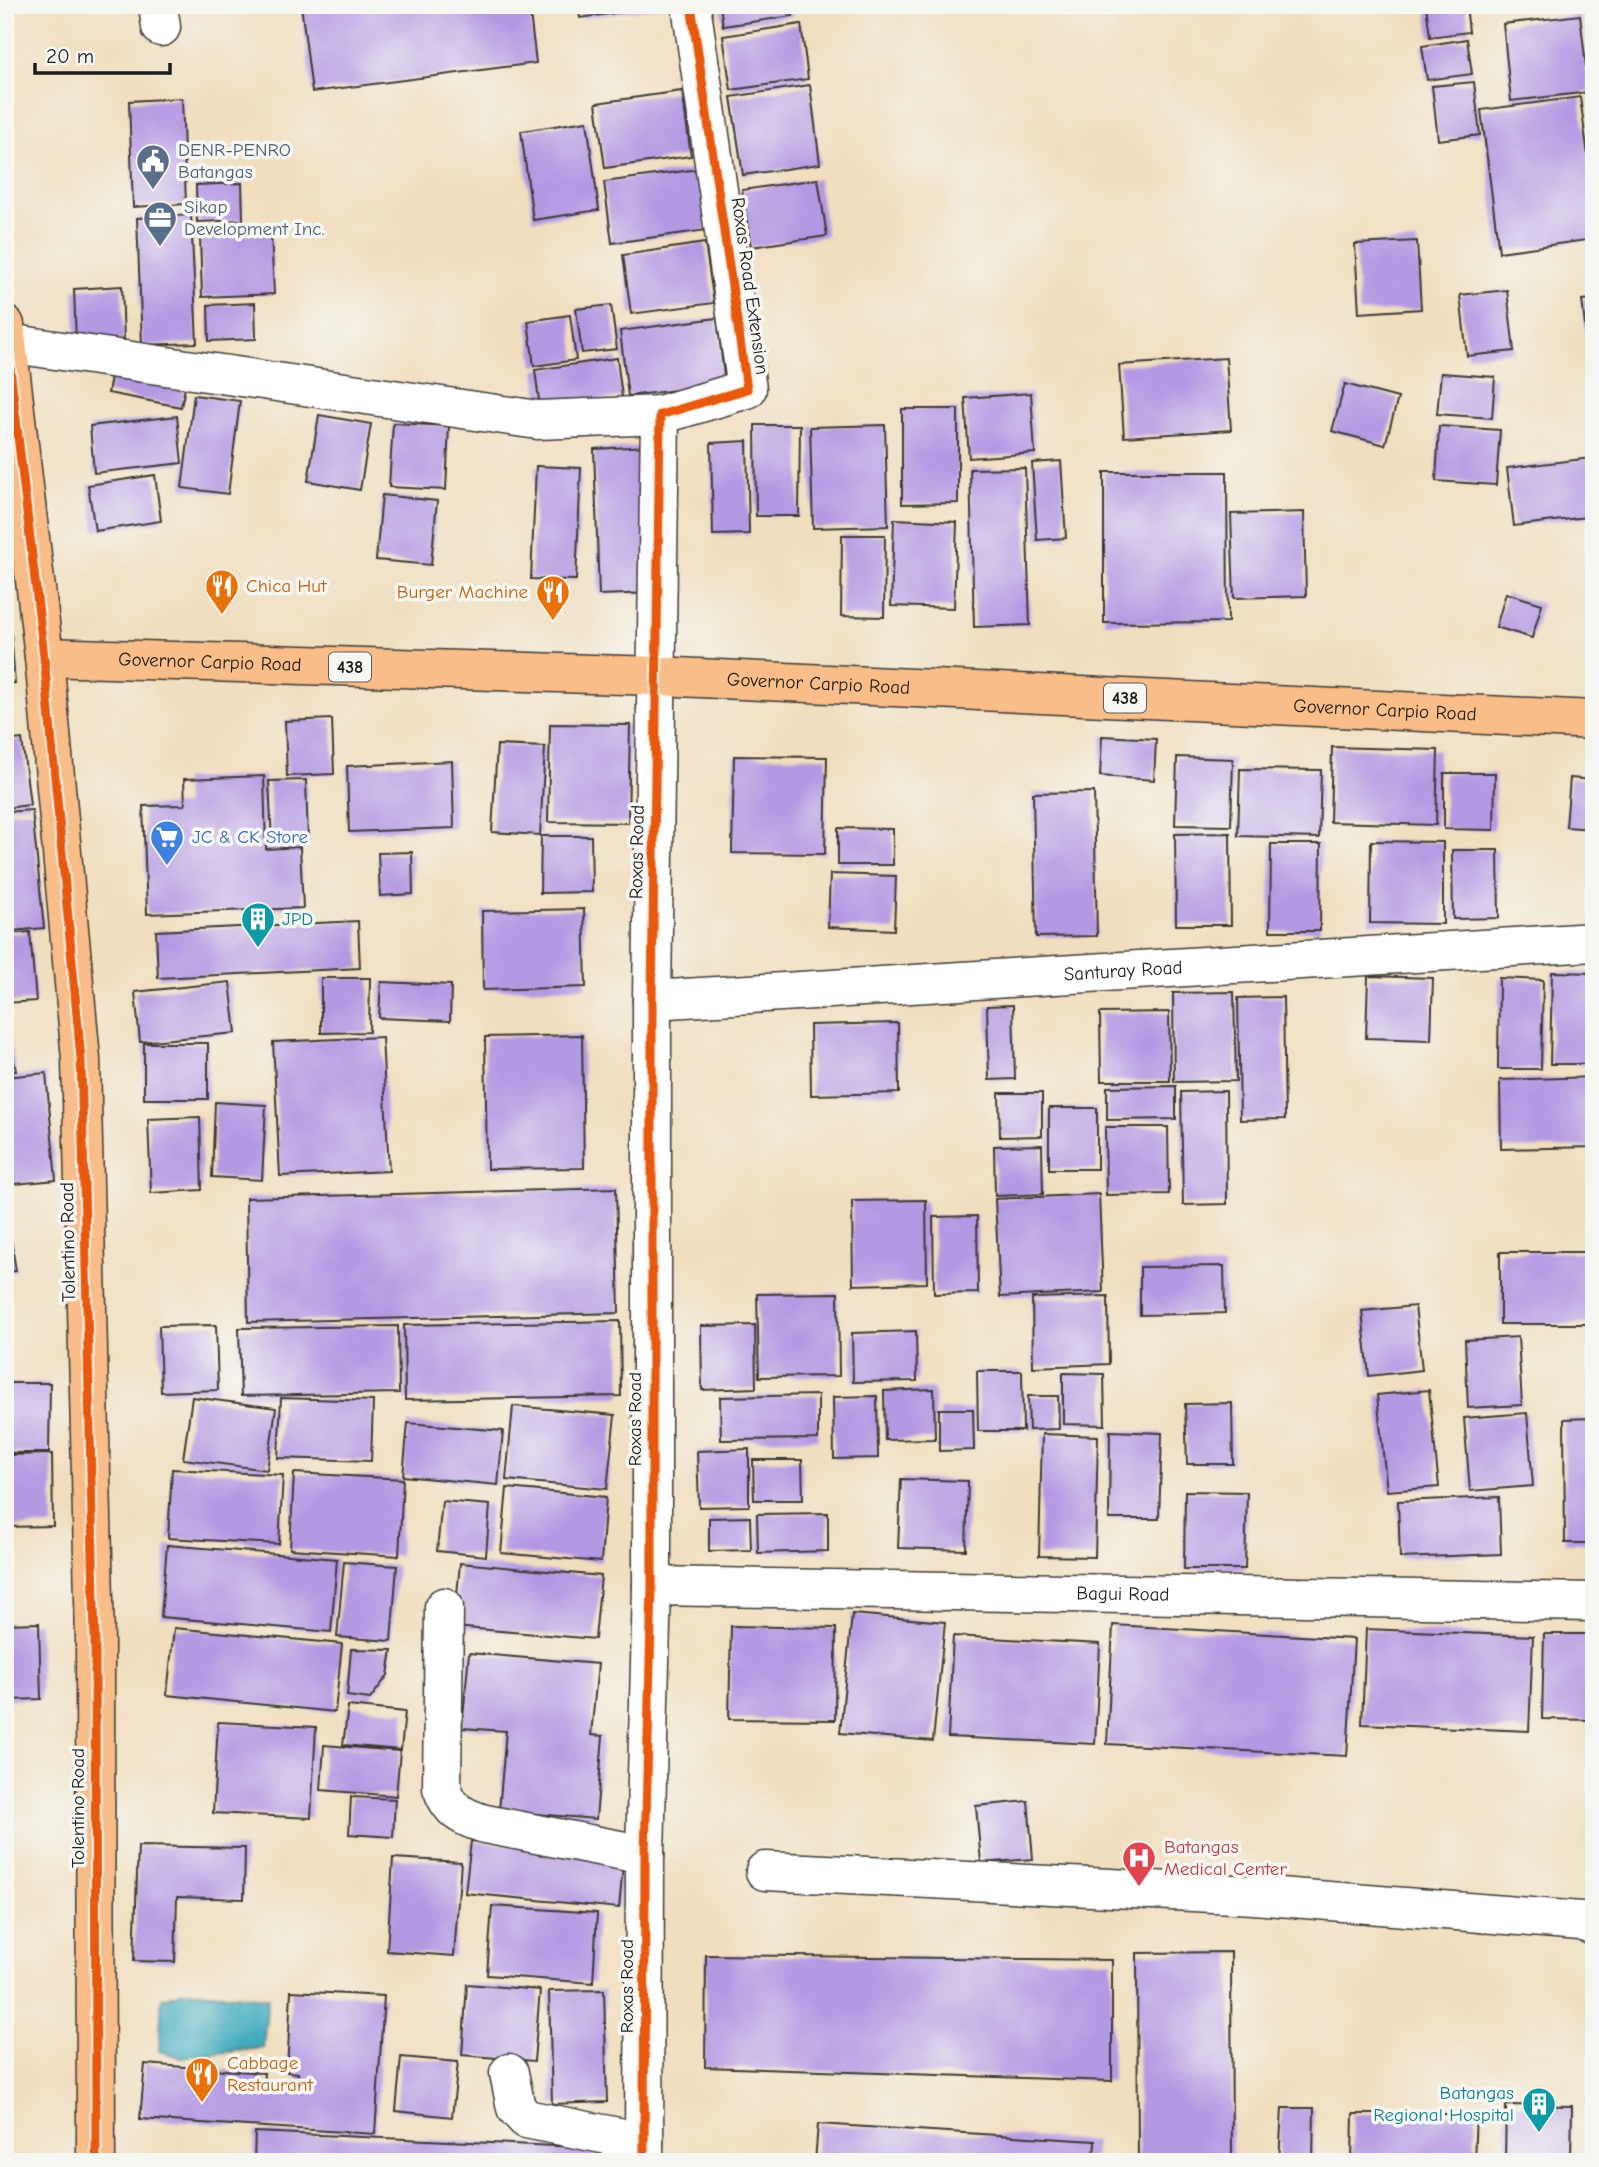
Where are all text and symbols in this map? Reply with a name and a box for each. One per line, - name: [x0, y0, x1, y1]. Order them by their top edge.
- scale bar: [35, 32, 170, 76]
- text: 20 m: [46, 44, 94, 68]
- place label: DENR-PENRO Batangas: [178, 139, 291, 183]
- public building icon: DENR-PENRO Batangas: [134, 142, 172, 191]
- place label: Sikap Development Inc.: [184, 196, 324, 240]
- street label: Roxas Road Extension: [727, 196, 773, 376]
- office icon: Sikap Development Inc.: [141, 199, 179, 248]
- restaurant icon: Chica Hut: [203, 567, 241, 616]
- restaurant icon: Burger Machine: [534, 573, 572, 622]
- place label: Chica Hut: [246, 575, 327, 597]
- place label: Burger Machine: [397, 581, 528, 603]
- street label: Governor Carpio Road: [118, 648, 302, 676]
- road number: 438: [329, 652, 371, 682]
- street label: Governor Carpio Road: [726, 668, 911, 699]
- road number: 438: [1104, 684, 1146, 712]
- street label: Governor Carpio Road: [1293, 695, 1477, 725]
- street label: Roxas Road: [625, 805, 649, 899]
- supermarket icon: JC & CK Store: [148, 818, 186, 867]
- place label: JC & CK Store: [192, 826, 308, 848]
- building icon: JPD: [239, 900, 277, 949]
- place label: JPD: [282, 908, 313, 930]
- street label: Santuray Road: [1063, 956, 1183, 986]
- street label: Tolentino Road: [56, 1182, 80, 1302]
- street label: Roxas Road: [624, 1372, 646, 1466]
- street label: Bagui Road: [1076, 1582, 1170, 1606]
- street label: Tolentino Road: [67, 1748, 89, 1868]
- place label: Batangas Medical Center: [1164, 1836, 1287, 1880]
- hospital icon: Batangas Medical Center: [1120, 1839, 1158, 1888]
- street label: Roxas Road: [616, 1939, 638, 2033]
- place label: Cabbage Restaurant: [227, 2052, 313, 2096]
- restaurant icon: Cabbage Restaurant: [183, 2055, 221, 2104]
- place label: Batangas Regional Hospital: [1373, 2082, 1514, 2126]
- building icon: Batangas Regional Hospital: [1520, 2085, 1558, 2134]

